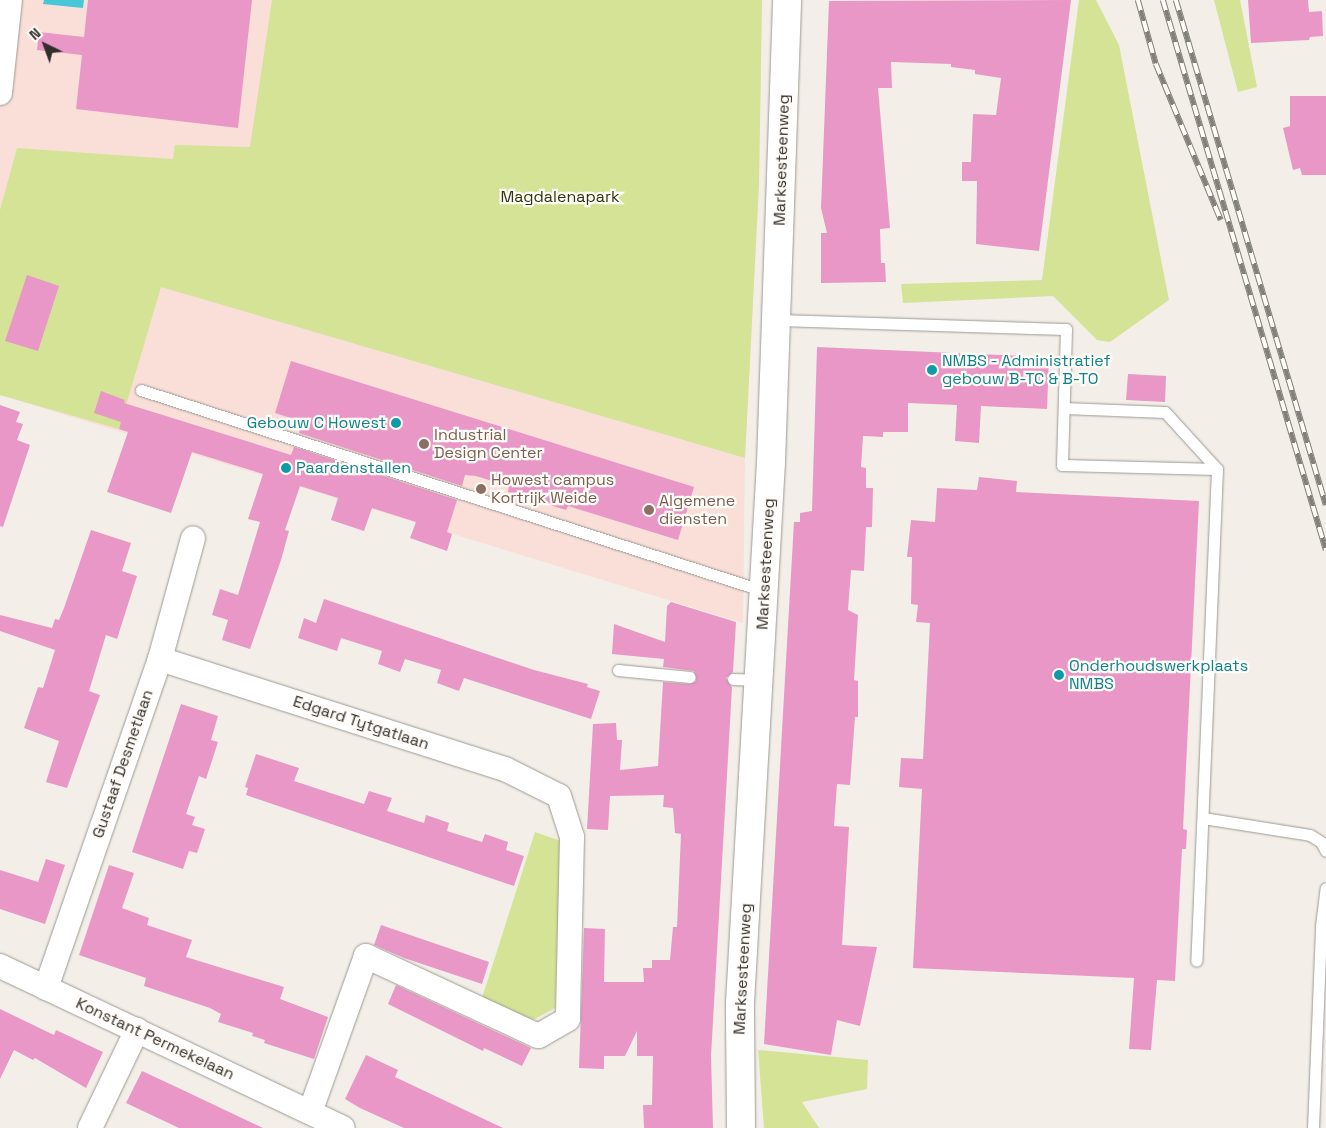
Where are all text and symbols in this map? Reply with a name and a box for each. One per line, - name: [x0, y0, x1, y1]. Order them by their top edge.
- north arrow: [20, 20, 70, 70]
- text: N: [25, 24, 44, 44]
- street label: Marksesteenweg: [770, 94, 794, 226]
- park label: Magdalenapark: [500, 187, 620, 207]
- place label: NMBS - Administratief gebouw B-TC & B-TO: [942, 351, 1112, 389]
- marker: NMBS - Administratief gebouw B-TC & B-TO: [926, 364, 938, 376]
- place label: Gebouw C Howest: [247, 413, 386, 433]
- marker: Gebouw C Howest: [390, 417, 402, 429]
- place label: Industrial Design Center: [434, 425, 543, 463]
- marker: Industrial Design Center: [418, 438, 430, 450]
- place label: Paardenstallen: [296, 458, 411, 478]
- marker: Paardenstallen: [280, 462, 292, 474]
- place label: Howest campus Kortrijk Weide: [491, 470, 614, 508]
- marker: Howest campus Kortrijk Weide: [475, 483, 487, 495]
- place label: Algemene diensten: [659, 491, 735, 529]
- street label: Marksesteenweg: [753, 498, 779, 630]
- marker: Algemene diensten: [643, 504, 655, 516]
- place label: Onderhoudswerkplaats NMBS: [1069, 656, 1248, 694]
- marker: Onderhoudswerkplaats NMBS: [1053, 669, 1065, 681]
- street label: Gustaaf Desmetlaan: [89, 687, 157, 841]
- street label: Edgard Tytgatlaan: [290, 692, 432, 754]
- street label: Marksesteenweg: [730, 903, 756, 1035]
- street label: Konstant Permekelaan: [73, 994, 237, 1084]

